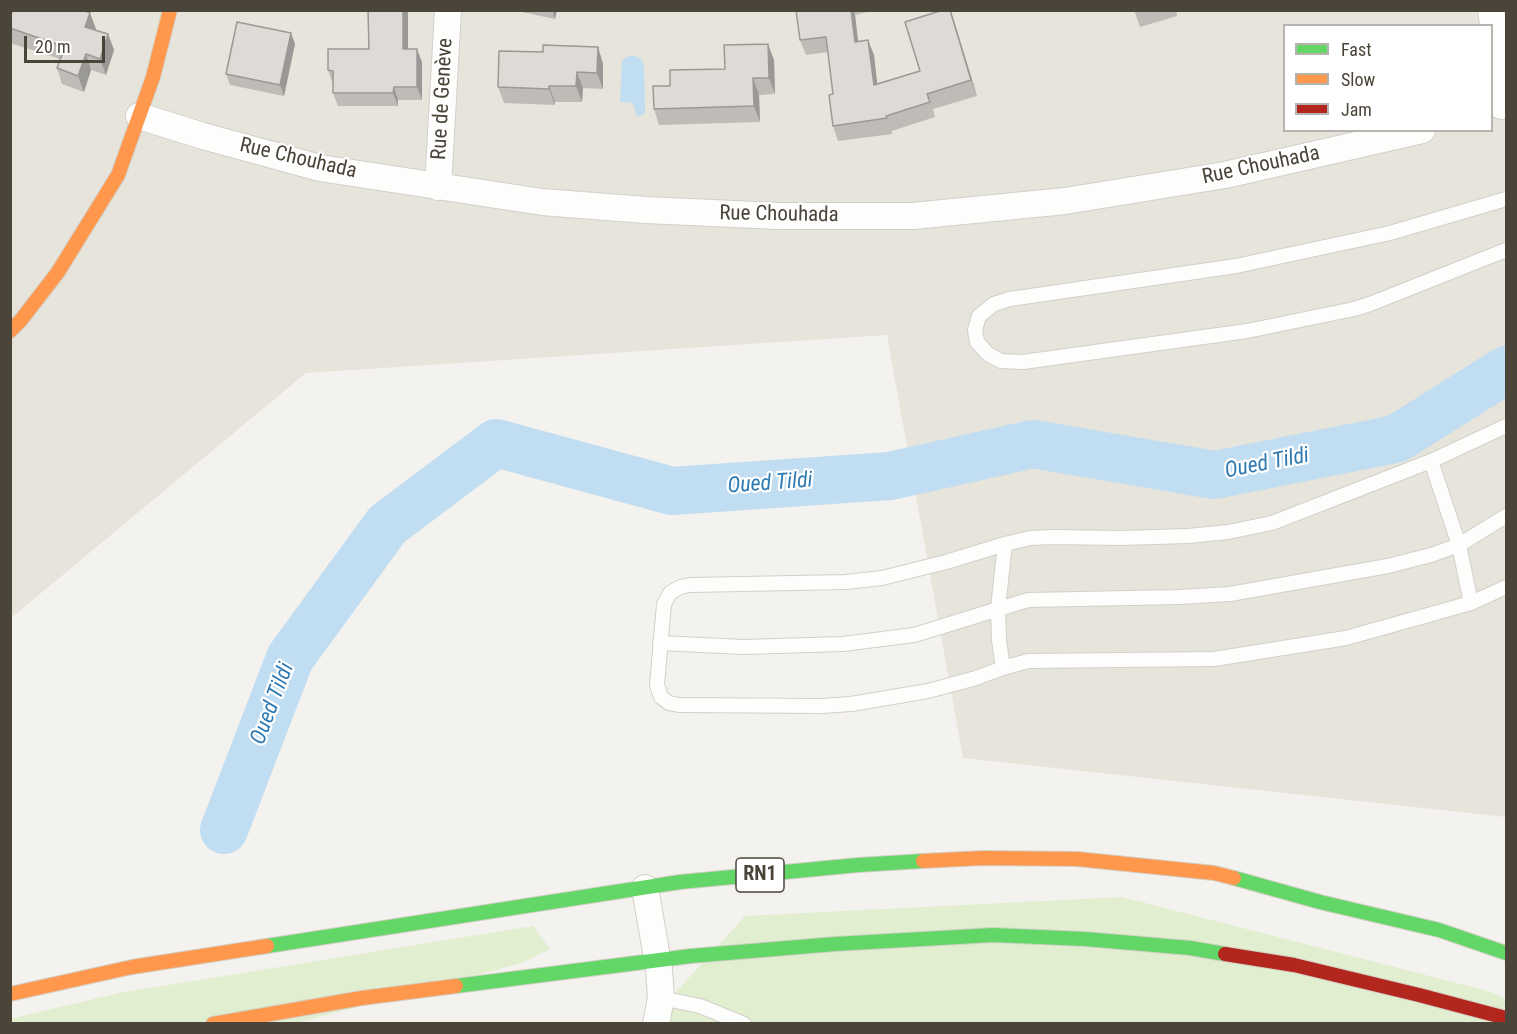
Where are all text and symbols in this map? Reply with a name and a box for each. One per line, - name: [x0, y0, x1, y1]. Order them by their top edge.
- scale bar: [27, 24, 108, 62]
- legend: [1283, 24, 1493, 132]
- text: 20 m: [35, 36, 70, 57]
- street label: Rue de Genève: [427, 37, 459, 161]
- text: Fast: [1341, 39, 1372, 60]
- text: Slow: [1341, 69, 1375, 90]
- text: Jam: [1341, 99, 1372, 120]
- street label: Rue Chouhada: [237, 133, 359, 185]
- street label: Rue Chouhada: [1200, 141, 1322, 191]
- street label: Rue Chouhada: [719, 201, 839, 229]
- water label: Oued Tildi: [1223, 443, 1311, 485]
- water label: Oued Tildi: [727, 468, 813, 500]
- water label: Oued Tildi: [245, 660, 301, 748]
- road number: RN1: [736, 858, 784, 892]

